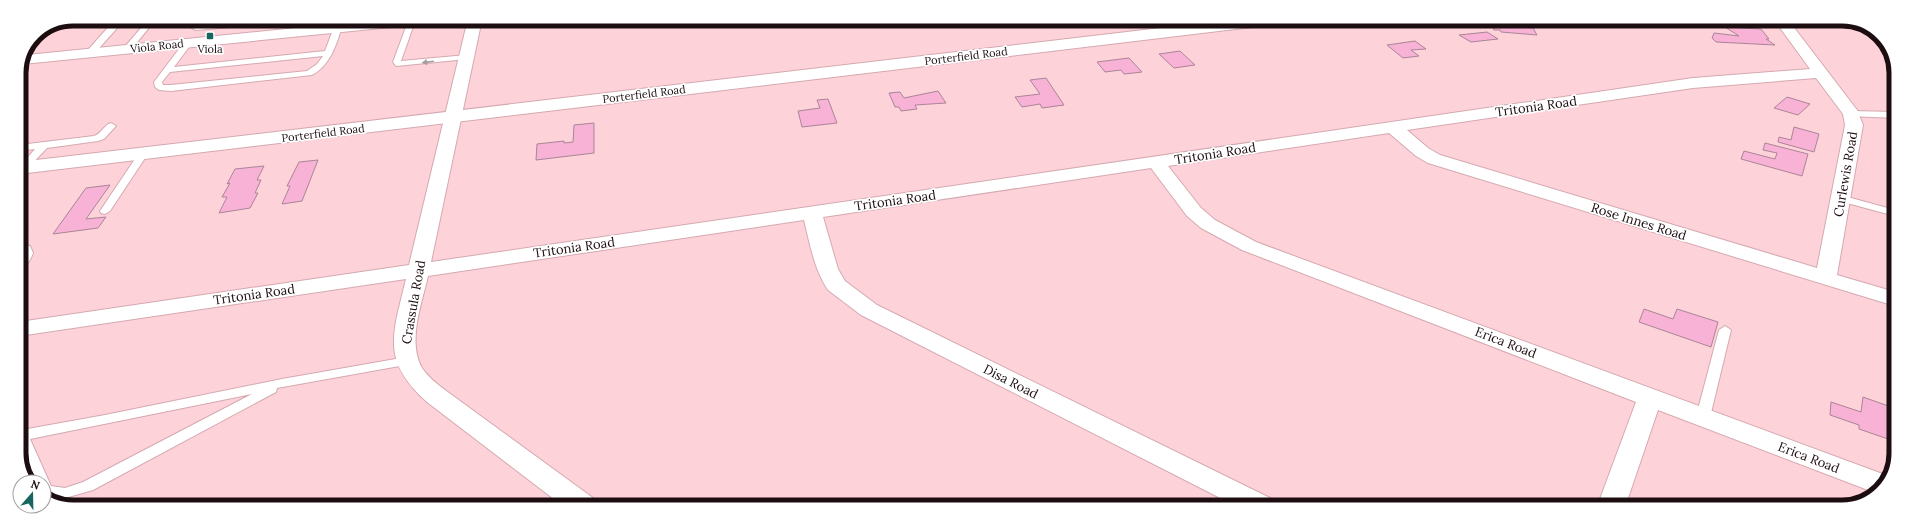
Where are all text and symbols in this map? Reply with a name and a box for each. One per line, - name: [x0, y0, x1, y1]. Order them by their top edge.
- marker: Viola: [205, 31, 215, 41]
- street label: Viola Road: [129, 36, 185, 56]
- place label: Viola: [196, 42, 223, 56]
- street label: Porterfield Road: [924, 44, 1009, 68]
- one-way arrow: [422, 59, 434, 65]
- street label: Porterfield Road: [602, 82, 687, 106]
- street label: Tritonia Road: [1494, 92, 1578, 121]
- street label: Porterfield Road: [281, 121, 366, 145]
- street label: Curlewis Road: [1830, 130, 1861, 218]
- street label: Tritonia Road: [1173, 139, 1257, 168]
- street label: Tritonia Road: [853, 186, 937, 215]
- street label: Rose Innes Road: [1589, 199, 1689, 244]
- street label: Tritonia Road: [532, 233, 616, 262]
- street label: Crassula Road: [398, 259, 429, 345]
- street label: Tritonia Road: [212, 280, 296, 309]
- street label: Erica Road: [1473, 323, 1539, 362]
- street label: Disa Road: [980, 360, 1041, 403]
- street label: Erica Road: [1776, 438, 1842, 477]
- north arrow: [12, 474, 52, 514]
- text: N: [29, 477, 42, 493]

